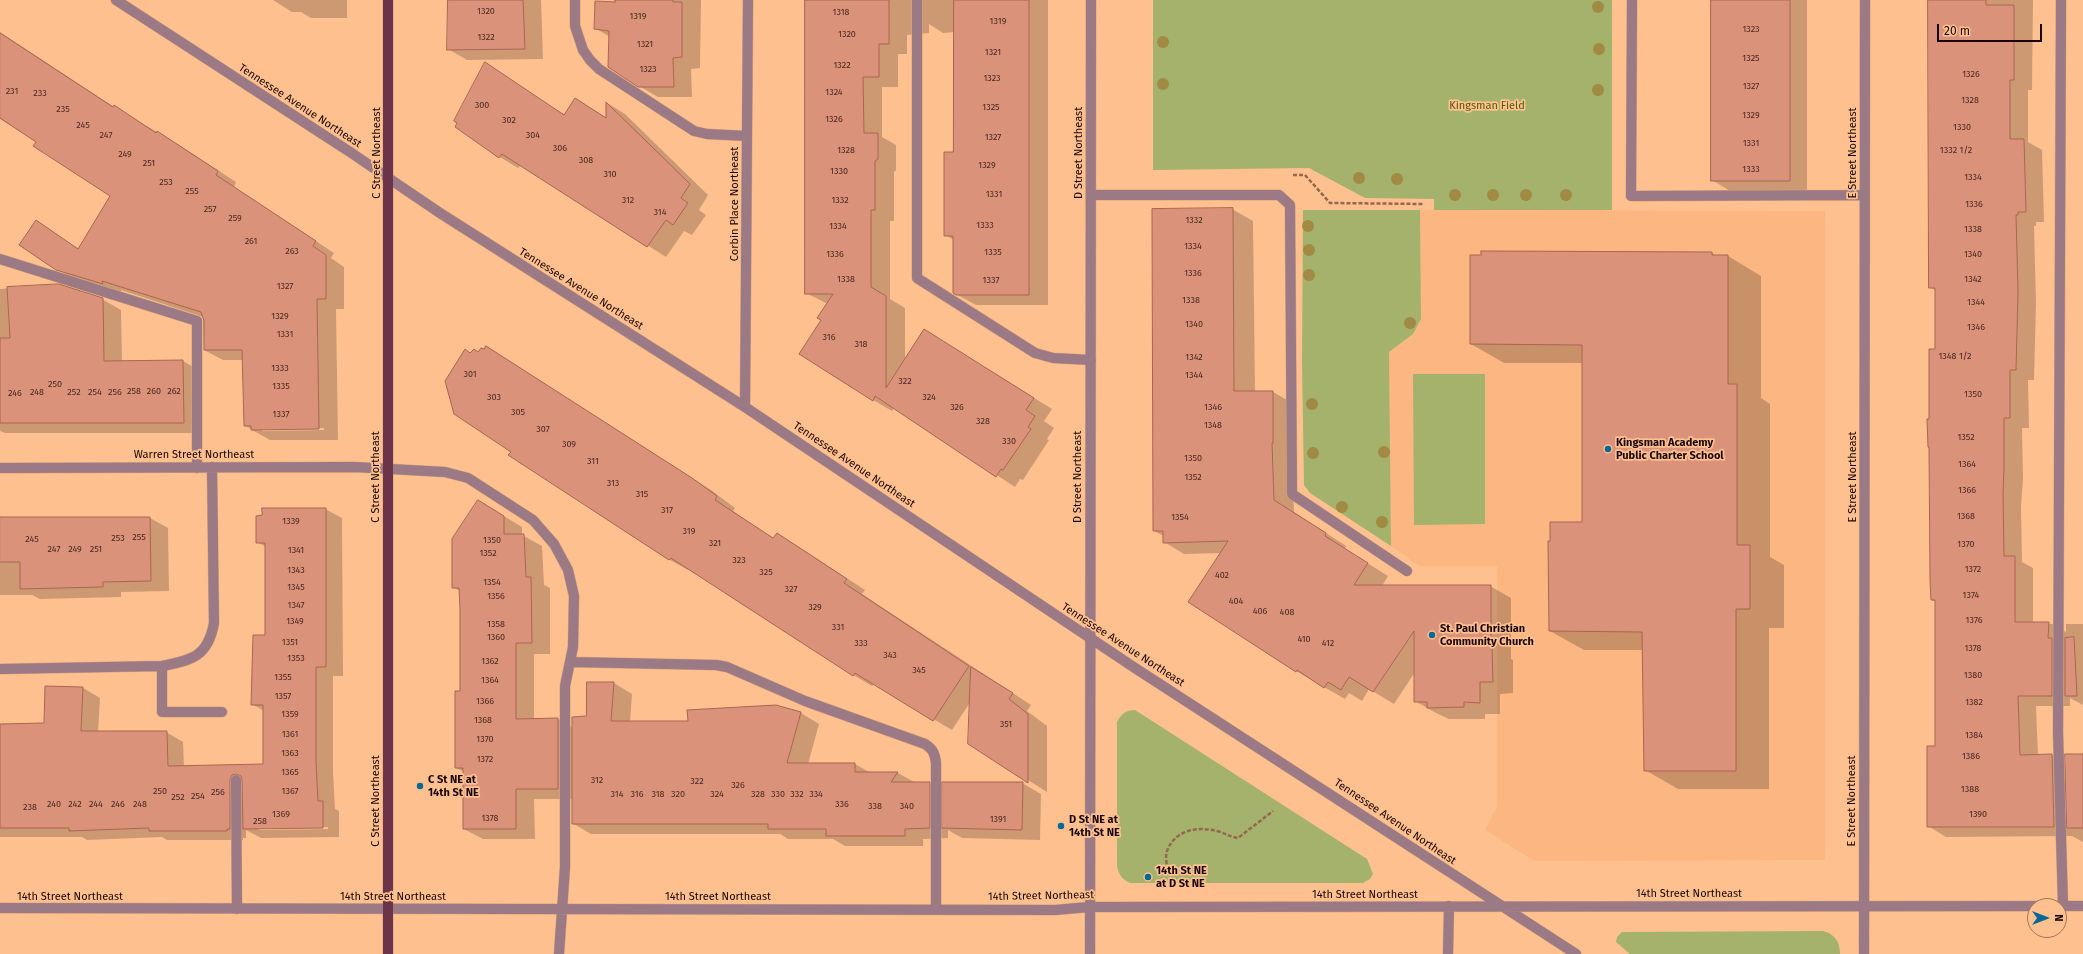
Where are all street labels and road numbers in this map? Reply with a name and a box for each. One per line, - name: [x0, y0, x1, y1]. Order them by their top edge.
- street label: Tennessee Avenue Northeast: [236, 61, 364, 151]
- street label: C Street Northeast: [370, 107, 384, 199]
- street label: D Street Northeast: [1072, 107, 1086, 199]
- street label: E Street Northeast: [1846, 107, 1860, 199]
- street label: Corbin Place Northeast: [728, 147, 742, 261]
- street label: Tennessee Avenue Northeast: [516, 245, 646, 333]
- street label: Tennessee Avenue Northeast: [791, 419, 917, 511]
- street label: C Street Northeast: [369, 431, 383, 523]
- street label: D Street Northeast: [1071, 431, 1085, 523]
- street label: E Street Northeast: [1846, 431, 1860, 523]
- street label: Warren Street Northeast: [134, 448, 254, 462]
- street label: Tennessee Avenue Northeast: [1059, 600, 1187, 690]
- street label: C Street Northeast: [369, 755, 383, 847]
- street label: E Street Northeast: [1845, 755, 1859, 847]
- street label: Tennessee Avenue Northeast: [1332, 776, 1458, 868]
- street label: 14th Street Northeast: [1636, 887, 1742, 901]
- street label: 14th Street Northeast: [988, 888, 1094, 904]
- street label: 14th Street Northeast: [1312, 888, 1418, 902]
- street label: 14th Street Northeast: [17, 890, 123, 904]
- street label: 14th Street Northeast: [340, 890, 446, 904]
- street label: 14th Street Northeast: [665, 890, 771, 904]

